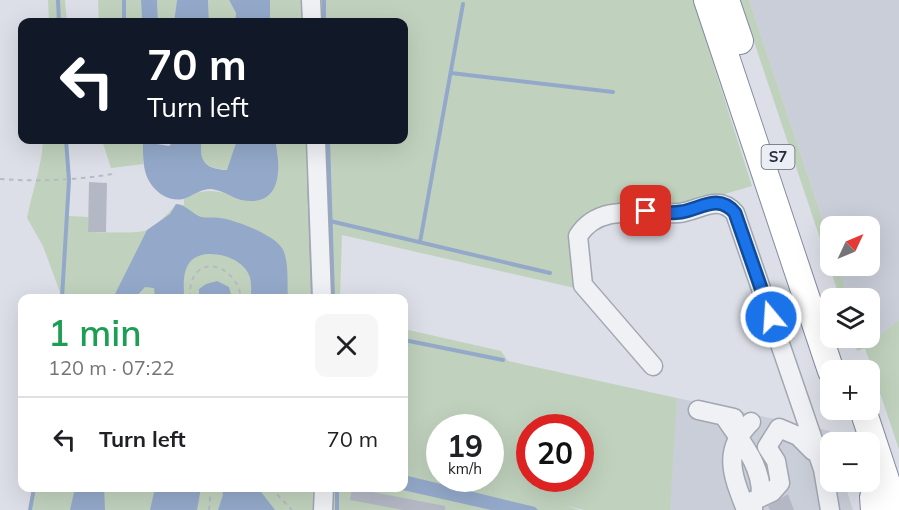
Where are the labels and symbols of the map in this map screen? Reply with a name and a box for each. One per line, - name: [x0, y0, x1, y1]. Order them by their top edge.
- road number: S7: [762, 145, 794, 169]
- pin: [620, 185, 671, 236]
- north arrow: [820, 216, 880, 276]
- position arrow: [739, 285, 803, 349]
- speed limit sign: 20: [516, 414, 594, 492]

